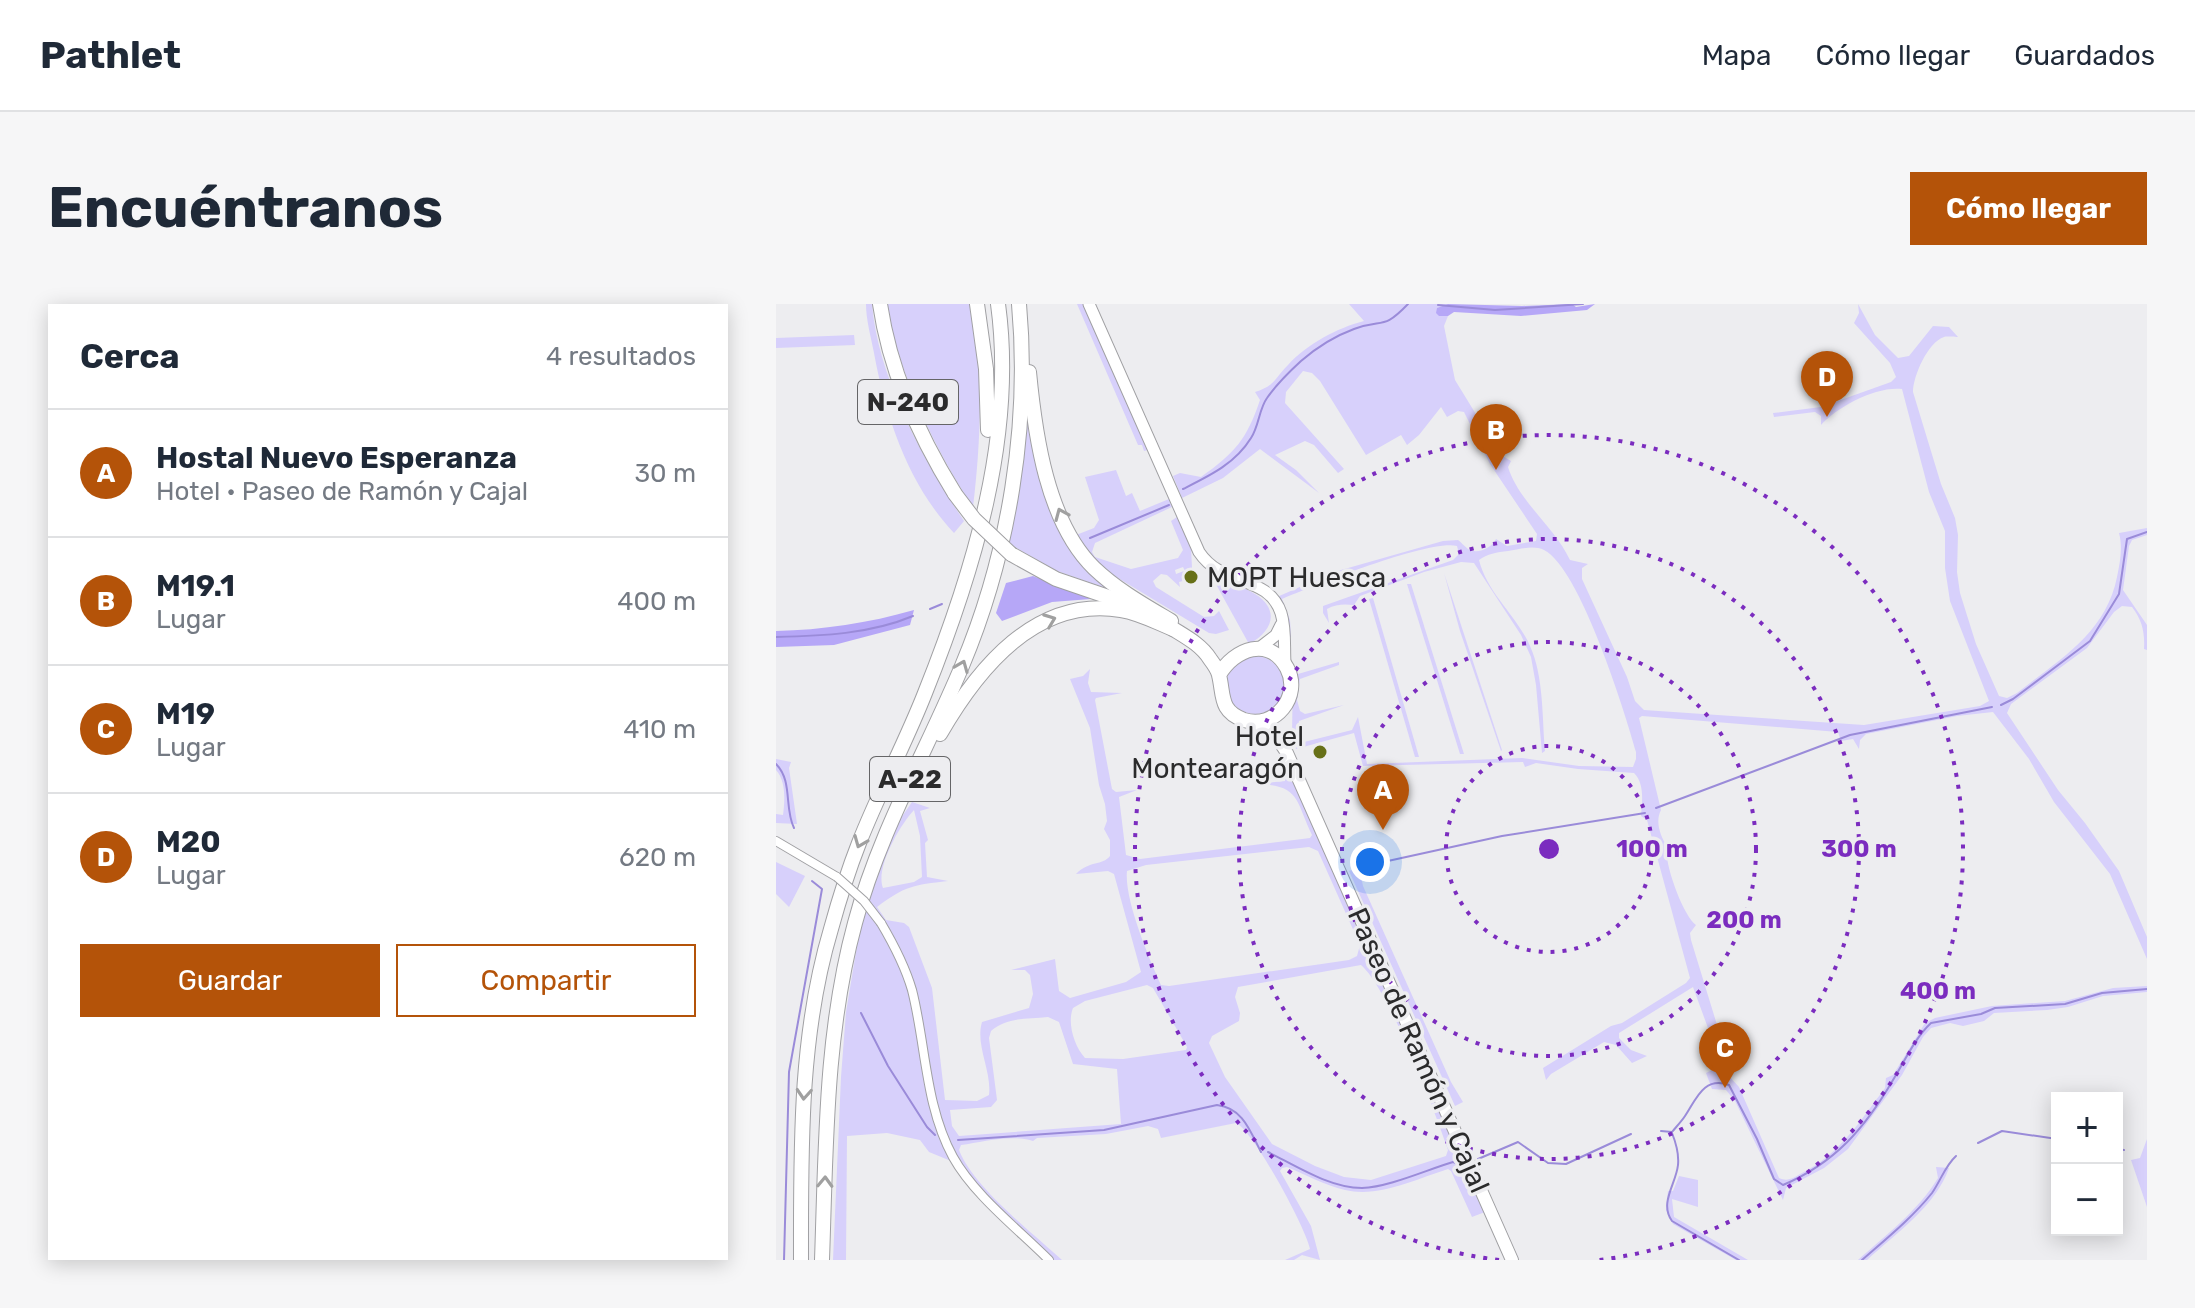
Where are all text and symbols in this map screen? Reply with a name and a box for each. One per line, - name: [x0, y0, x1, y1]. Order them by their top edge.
- text: Pathlet: [40, 32, 181, 78]
- text: Mapa: [1702, 39, 1771, 72]
- text: Cómo llegar: [1815, 39, 1970, 72]
- text: Guardados: [2014, 39, 2155, 72]
- button: Cómo llegar: [1910, 172, 2147, 245]
- text: Encuéntranos: [48, 175, 443, 241]
- text: Cerca: [80, 336, 179, 377]
- text: 4 resultados: [546, 341, 696, 372]
- pin: D: [1801, 351, 1853, 417]
- road number: N-240: [858, 380, 958, 424]
- pin: B: [1470, 404, 1522, 470]
- text: Hostal Nuevo Esperanza: [156, 440, 517, 476]
- text: A: [97, 458, 115, 489]
- text: 30 m: [634, 458, 696, 489]
- text: Hotel · Paseo de Ramón y Cajal: [156, 476, 528, 507]
- one-way arrow: [1054, 508, 1070, 522]
- place label: MOPT Huesca: [1207, 561, 1386, 594]
- text: M19.1: [156, 568, 235, 604]
- marker: MOPT Huesca: [1182, 568, 1200, 586]
- text: B: [97, 586, 115, 617]
- text: 400 m: [617, 586, 696, 617]
- text: Lugar: [156, 604, 226, 635]
- one-way arrow: [1042, 613, 1056, 630]
- one-way arrow: [952, 660, 968, 674]
- text: M19: [156, 696, 215, 732]
- text: C: [97, 714, 115, 745]
- text: 410 m: [623, 714, 696, 745]
- place label: Hotel Montearagón: [1131, 720, 1304, 785]
- text: Lugar: [156, 732, 226, 763]
- marker: Hotel Montearagón: [1311, 743, 1329, 761]
- road number: A-22: [870, 757, 950, 801]
- pin: A: [1357, 764, 1409, 830]
- text: M20: [156, 824, 221, 860]
- one-way arrow: [854, 834, 870, 848]
- centre of rings: [1535, 835, 1563, 863]
- text: 100 m: [1616, 835, 1688, 863]
- text: 300 m: [1821, 835, 1897, 863]
- text: D: [97, 842, 115, 873]
- text: 620 m: [619, 842, 696, 873]
- your location: [1350, 842, 1390, 882]
- text: Lugar: [156, 860, 226, 891]
- street label: Paseo de Ramón y Cajal: [1341, 903, 1496, 1198]
- text: 200 m: [1706, 906, 1782, 934]
- button: Guardar: [80, 944, 380, 1017]
- button: Compartir: [396, 944, 696, 1017]
- text: 400 m: [1900, 977, 1976, 1005]
- pin: C: [1699, 1022, 1751, 1088]
- one-way arrow: [796, 1088, 813, 1101]
- map controls: [2051, 1092, 2123, 1236]
- button: +: [2051, 1092, 2123, 1164]
- button: −: [2051, 1164, 2123, 1236]
- one-way arrow: [816, 1175, 833, 1188]

